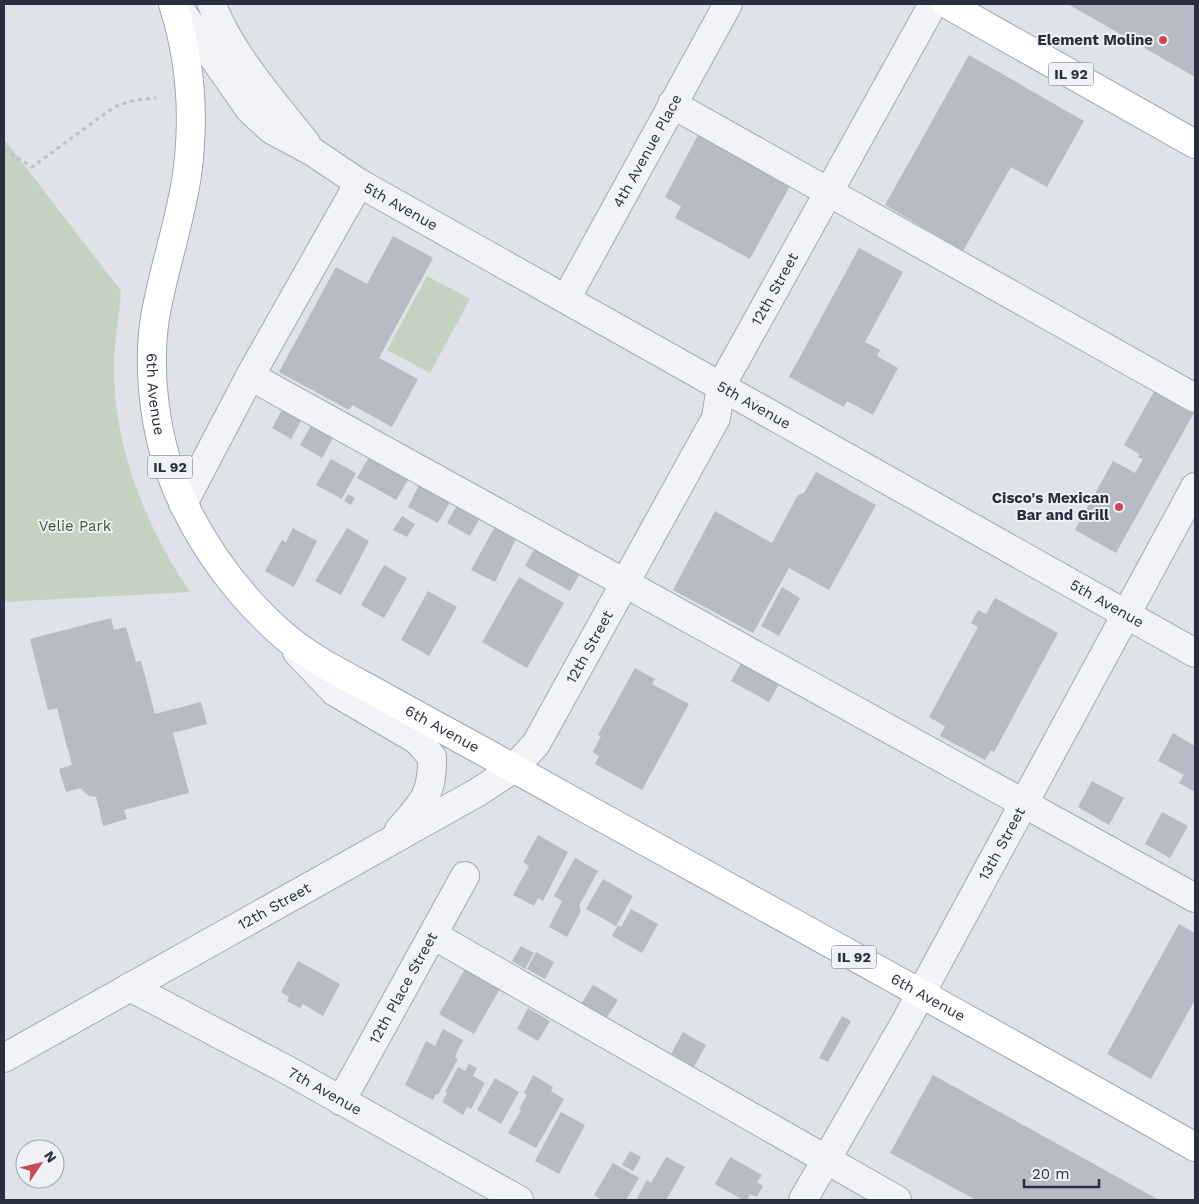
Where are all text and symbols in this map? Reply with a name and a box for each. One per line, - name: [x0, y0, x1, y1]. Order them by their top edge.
- place label: Element Moline: [1037, 31, 1153, 49]
- marker: Element Moline: [1157, 34, 1169, 46]
- road number: IL 92: [1048, 62, 1094, 86]
- street label: 4th Avenue Place: [609, 91, 686, 211]
- street label: 5th Avenue: [361, 179, 441, 234]
- street label: 12th Street: [747, 249, 803, 329]
- street label: 6th Avenue: [143, 353, 169, 437]
- street label: 5th Avenue: [714, 377, 794, 433]
- road number: IL 92: [148, 456, 192, 478]
- place label: Cisco's Mexican Bar and Grill: [992, 489, 1109, 524]
- marker: Cisco's Mexican Bar and Grill: [1113, 501, 1125, 513]
- park label: Velie Park: [39, 517, 112, 535]
- street label: 5th Avenue: [1067, 576, 1147, 631]
- street label: 12th Street: [562, 607, 617, 687]
- street label: 6th Avenue: [402, 701, 483, 757]
- street label: 13th Street: [975, 803, 1029, 884]
- street label: 12th Street: [235, 878, 314, 934]
- street label: 12th Place Street: [365, 928, 442, 1047]
- road number: IL 92: [832, 946, 876, 969]
- street label: 6th Avenue: [888, 970, 968, 1025]
- street label: 7th Avenue: [285, 1063, 365, 1119]
- north arrow: [15, 1139, 65, 1189]
- text: N: [41, 1148, 60, 1165]
- scale bar: [1024, 1156, 1099, 1188]
- text: 20 m: [1032, 1165, 1070, 1183]

